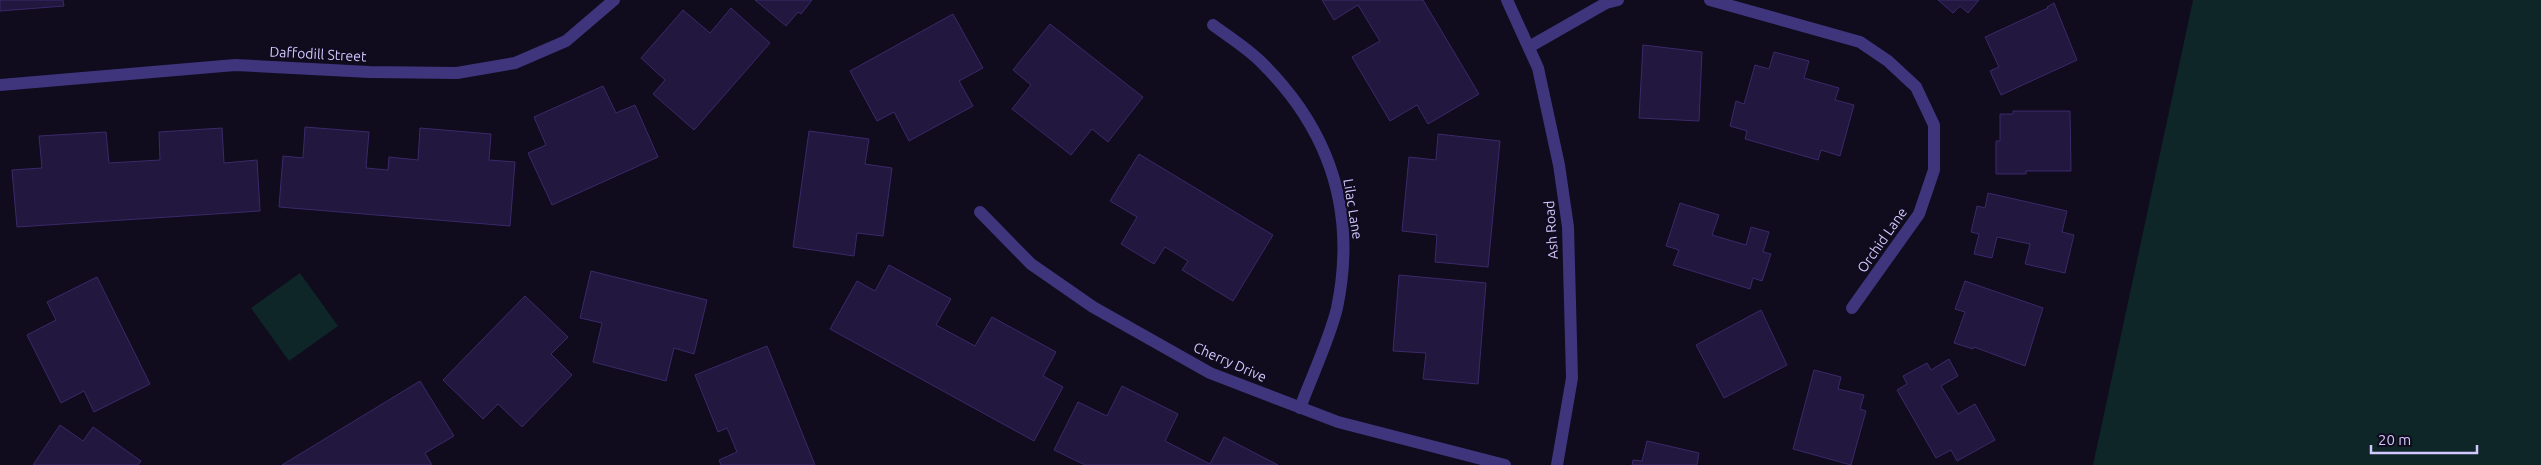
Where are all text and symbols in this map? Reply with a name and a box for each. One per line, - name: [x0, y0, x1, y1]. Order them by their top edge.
- street label: Daffodill Street: [269, 43, 367, 65]
- street label: Lilac Lane: [1340, 178, 1366, 240]
- street label: Ash Road: [1541, 200, 1561, 260]
- street label: Orchid Lane: [1854, 204, 1910, 276]
- street label: Cherry Drive: [1191, 339, 1269, 385]
- scale bar: [2371, 422, 2477, 454]
- text: 20 m: [2378, 431, 2411, 448]

